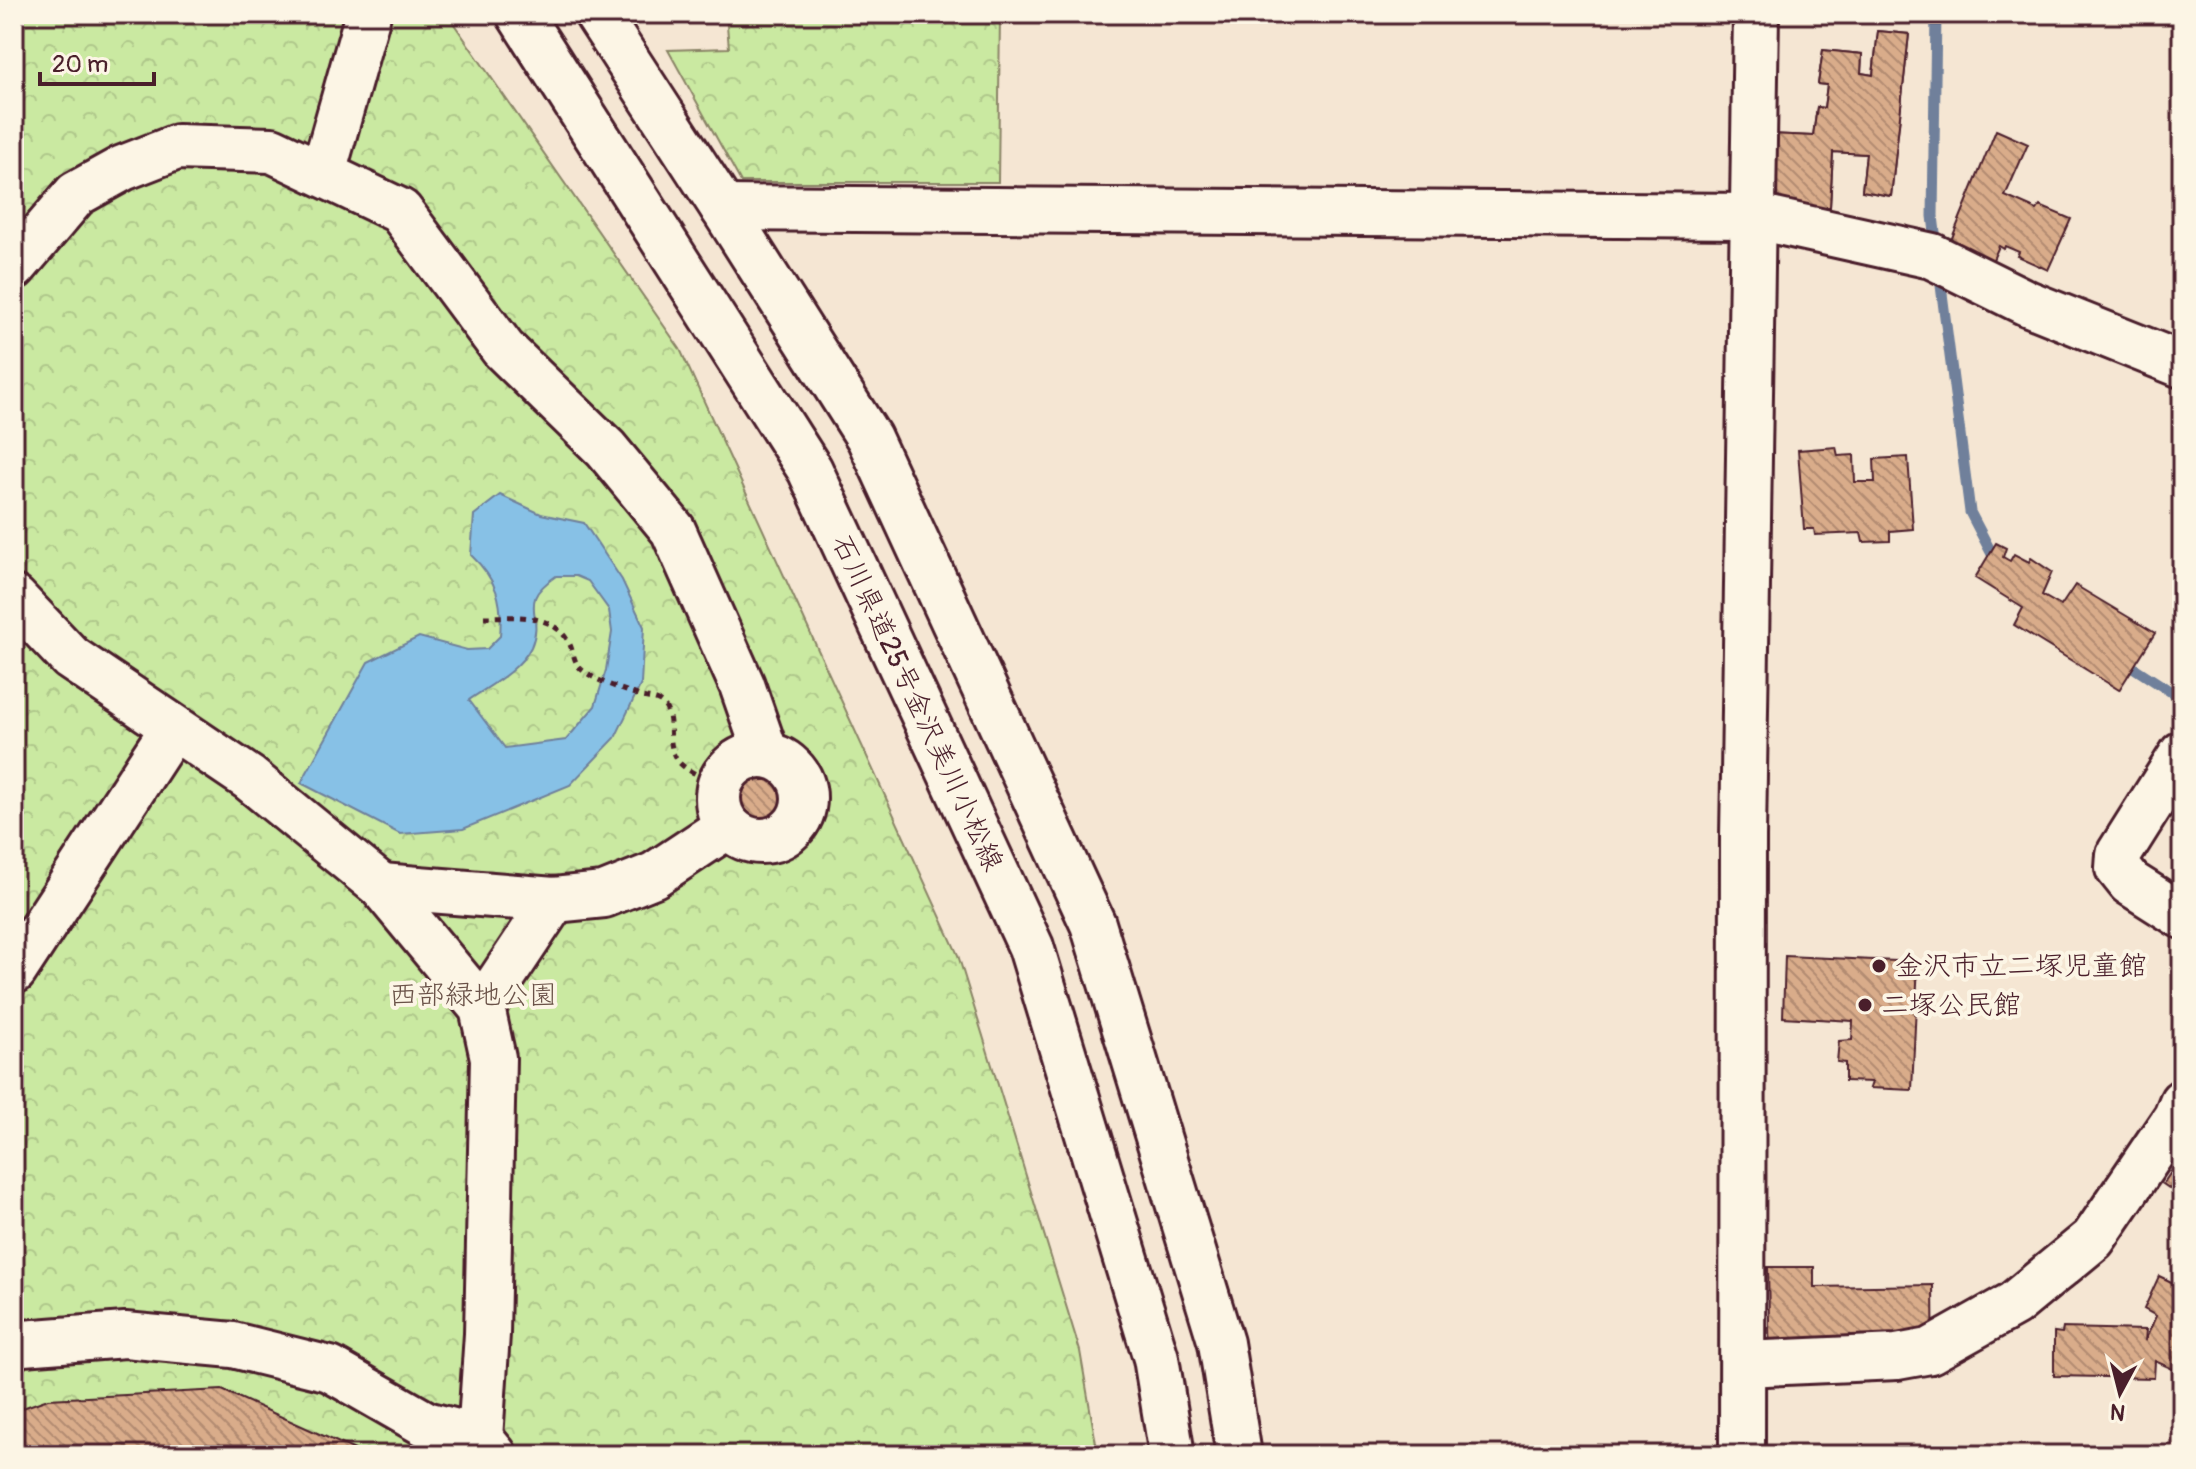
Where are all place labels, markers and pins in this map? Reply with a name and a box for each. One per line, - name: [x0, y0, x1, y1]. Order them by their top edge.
- place label: 金沢市立二塚児童館: [1895, 949, 2147, 984]
- marker: 金沢市立二塚児童館: [1870, 957, 1888, 975]
- place label: 二塚公民館: [1881, 988, 2021, 1023]
- marker: 二塚公民館: [1856, 996, 1874, 1014]

